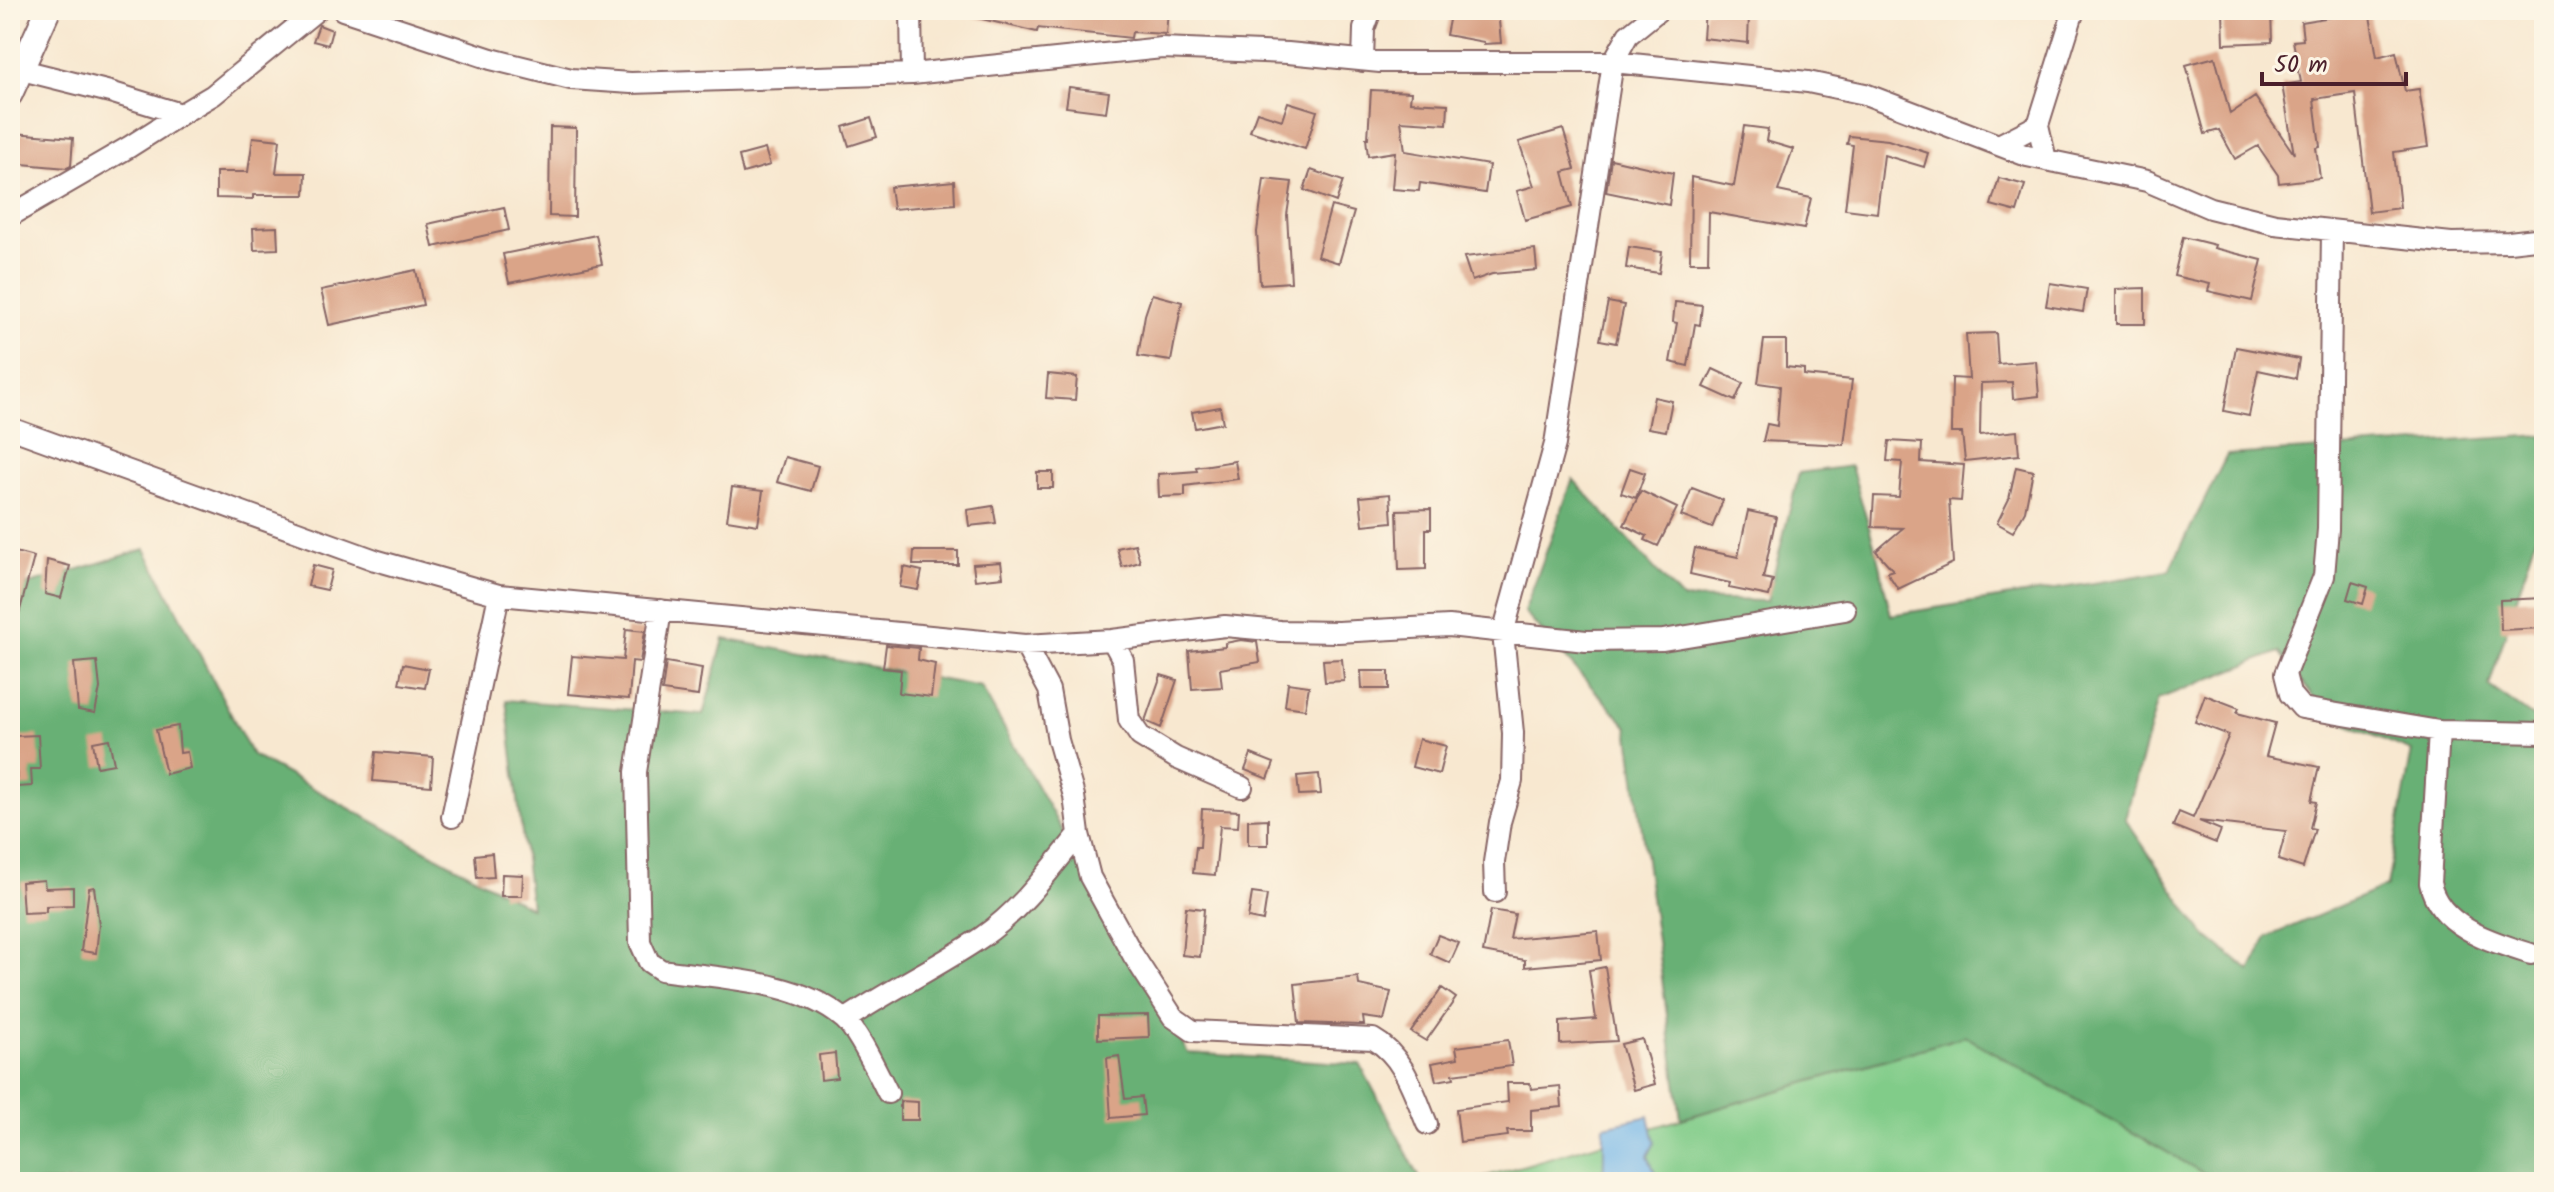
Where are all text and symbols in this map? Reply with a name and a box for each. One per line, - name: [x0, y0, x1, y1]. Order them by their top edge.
- scale bar: [2262, 36, 2406, 86]
- text: 50 m: [2274, 46, 2328, 85]

